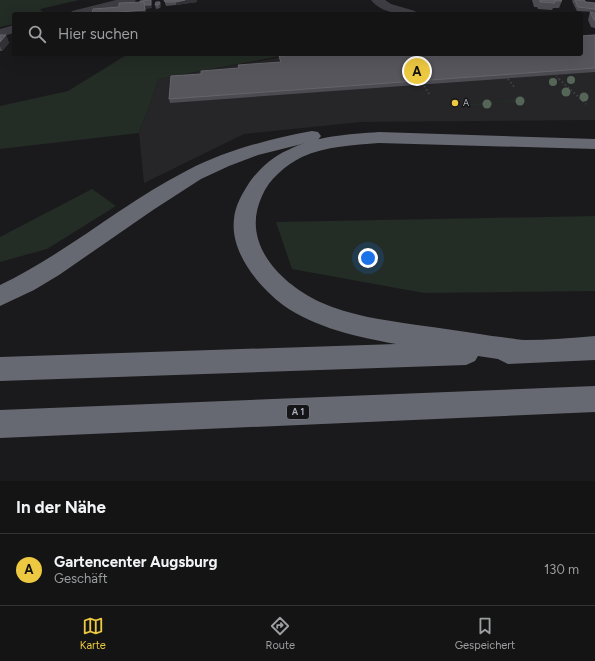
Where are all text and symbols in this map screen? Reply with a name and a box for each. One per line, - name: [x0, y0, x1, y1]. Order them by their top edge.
- search box: [12, 12, 583, 56]
- icon: search: [26, 23, 48, 45]
- text: Hier suchen: [58, 25, 138, 43]
- pin: A: [404, 56, 430, 86]
- place label: A: [463, 97, 469, 108]
- marker: A: [450, 98, 460, 108]
- your location: [358, 248, 378, 268]
- road number: A 1: [287, 405, 309, 419]
- text: In der Nähe: [16, 497, 106, 517]
- text: Gartencenter Augsburg: [54, 553, 217, 571]
- text: A: [24, 562, 34, 577]
- text: 130 m: [544, 562, 579, 577]
- text: Geschäft: [54, 571, 108, 586]
- tab: Karte: [80, 615, 106, 652]
- tab: Route: [266, 615, 295, 652]
- tab: Gespeichert: [455, 615, 515, 652]

